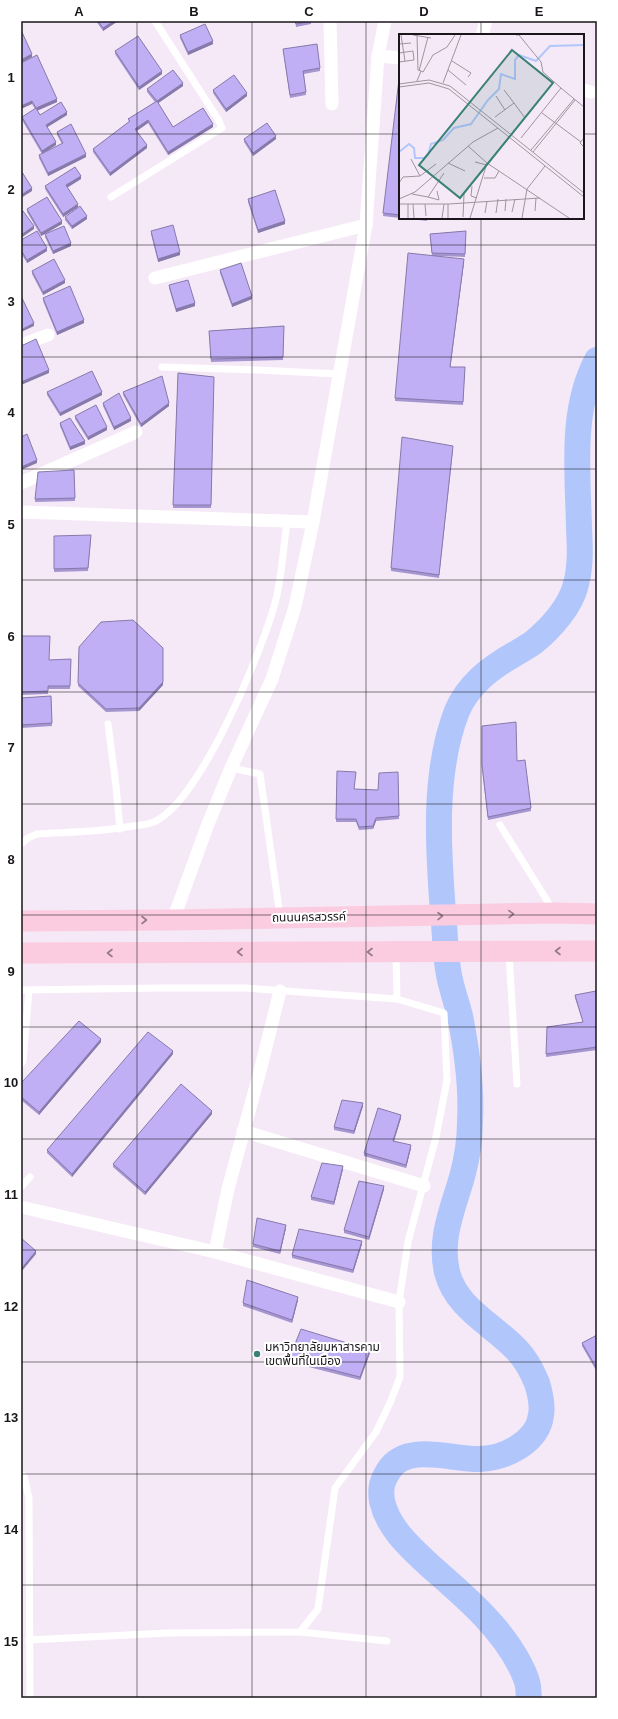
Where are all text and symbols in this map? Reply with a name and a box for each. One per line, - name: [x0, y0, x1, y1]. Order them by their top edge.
- text: A: [74, 4, 84, 19]
- text: B: [189, 4, 199, 19]
- text: C: [304, 4, 314, 19]
- text: D: [419, 4, 429, 19]
- text: E: [535, 4, 544, 19]
- inset map: [399, 34, 584, 219]
- text: 1: [7, 70, 15, 85]
- text: 2: [7, 182, 15, 197]
- text: 3: [7, 294, 15, 309]
- text: 4: [7, 405, 15, 420]
- text: 5: [7, 517, 15, 532]
- text: 6: [7, 629, 15, 644]
- text: 7: [7, 740, 15, 755]
- text: 8: [7, 852, 15, 867]
- street label: ถนนนครสวรรค์: [272, 909, 346, 925]
- one-way arrow: [508, 910, 514, 919]
- one-way arrow: [437, 912, 443, 920]
- one-way arrow: [141, 916, 147, 924]
- one-way arrow: [555, 947, 561, 955]
- one-way arrow: [237, 948, 243, 956]
- one-way arrow: [367, 948, 373, 956]
- one-way arrow: [107, 949, 113, 957]
- text: 9: [7, 964, 15, 979]
- text: 10: [4, 1075, 18, 1090]
- text: 11: [4, 1187, 18, 1202]
- text: 12: [4, 1299, 18, 1314]
- place label: มหาวิทยาลัยมหาสารคาม เขตพื้นที่ในเมือง: [265, 1340, 380, 1368]
- marker: มหาวิทยาลัยมหาสารคาม เขตพื้นที่ในเมือง: [252, 1349, 262, 1359]
- text: 13: [4, 1410, 18, 1425]
- text: 14: [4, 1522, 19, 1537]
- text: 15: [4, 1634, 18, 1649]

